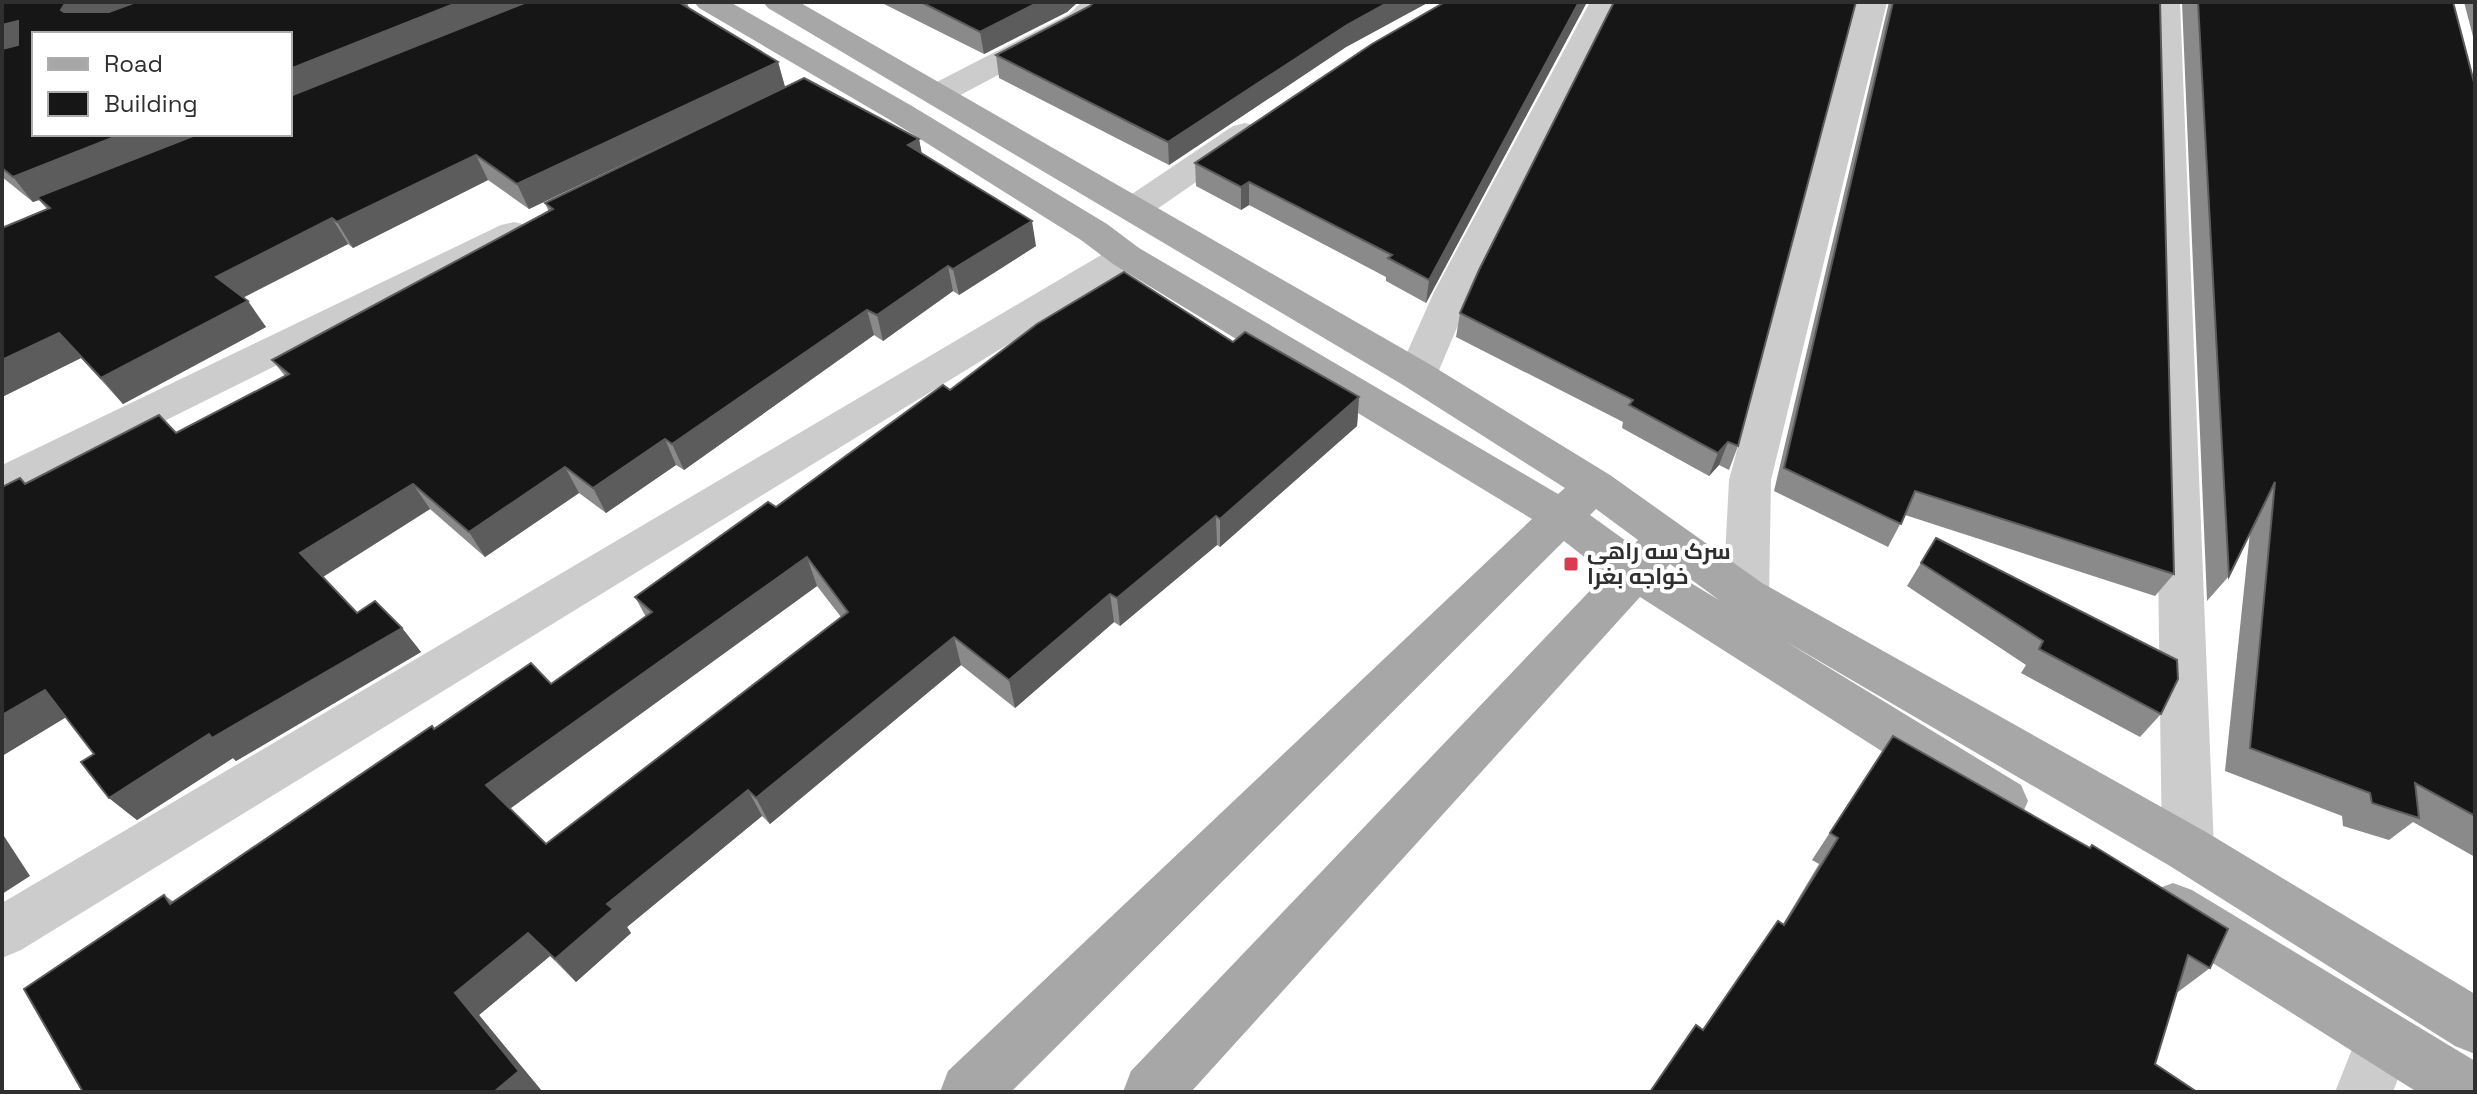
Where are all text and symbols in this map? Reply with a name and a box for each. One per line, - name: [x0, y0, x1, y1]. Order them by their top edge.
- legend: [32, 32, 292, 136]
- text: Road: [104, 48, 163, 79]
- text: Building: [104, 88, 198, 119]
- place label: سرک سه راهی خواجه بغرا: [1587, 537, 1731, 590]
- marker: سرک سه راهی خواجه بغرا: [1562, 555, 1580, 573]

